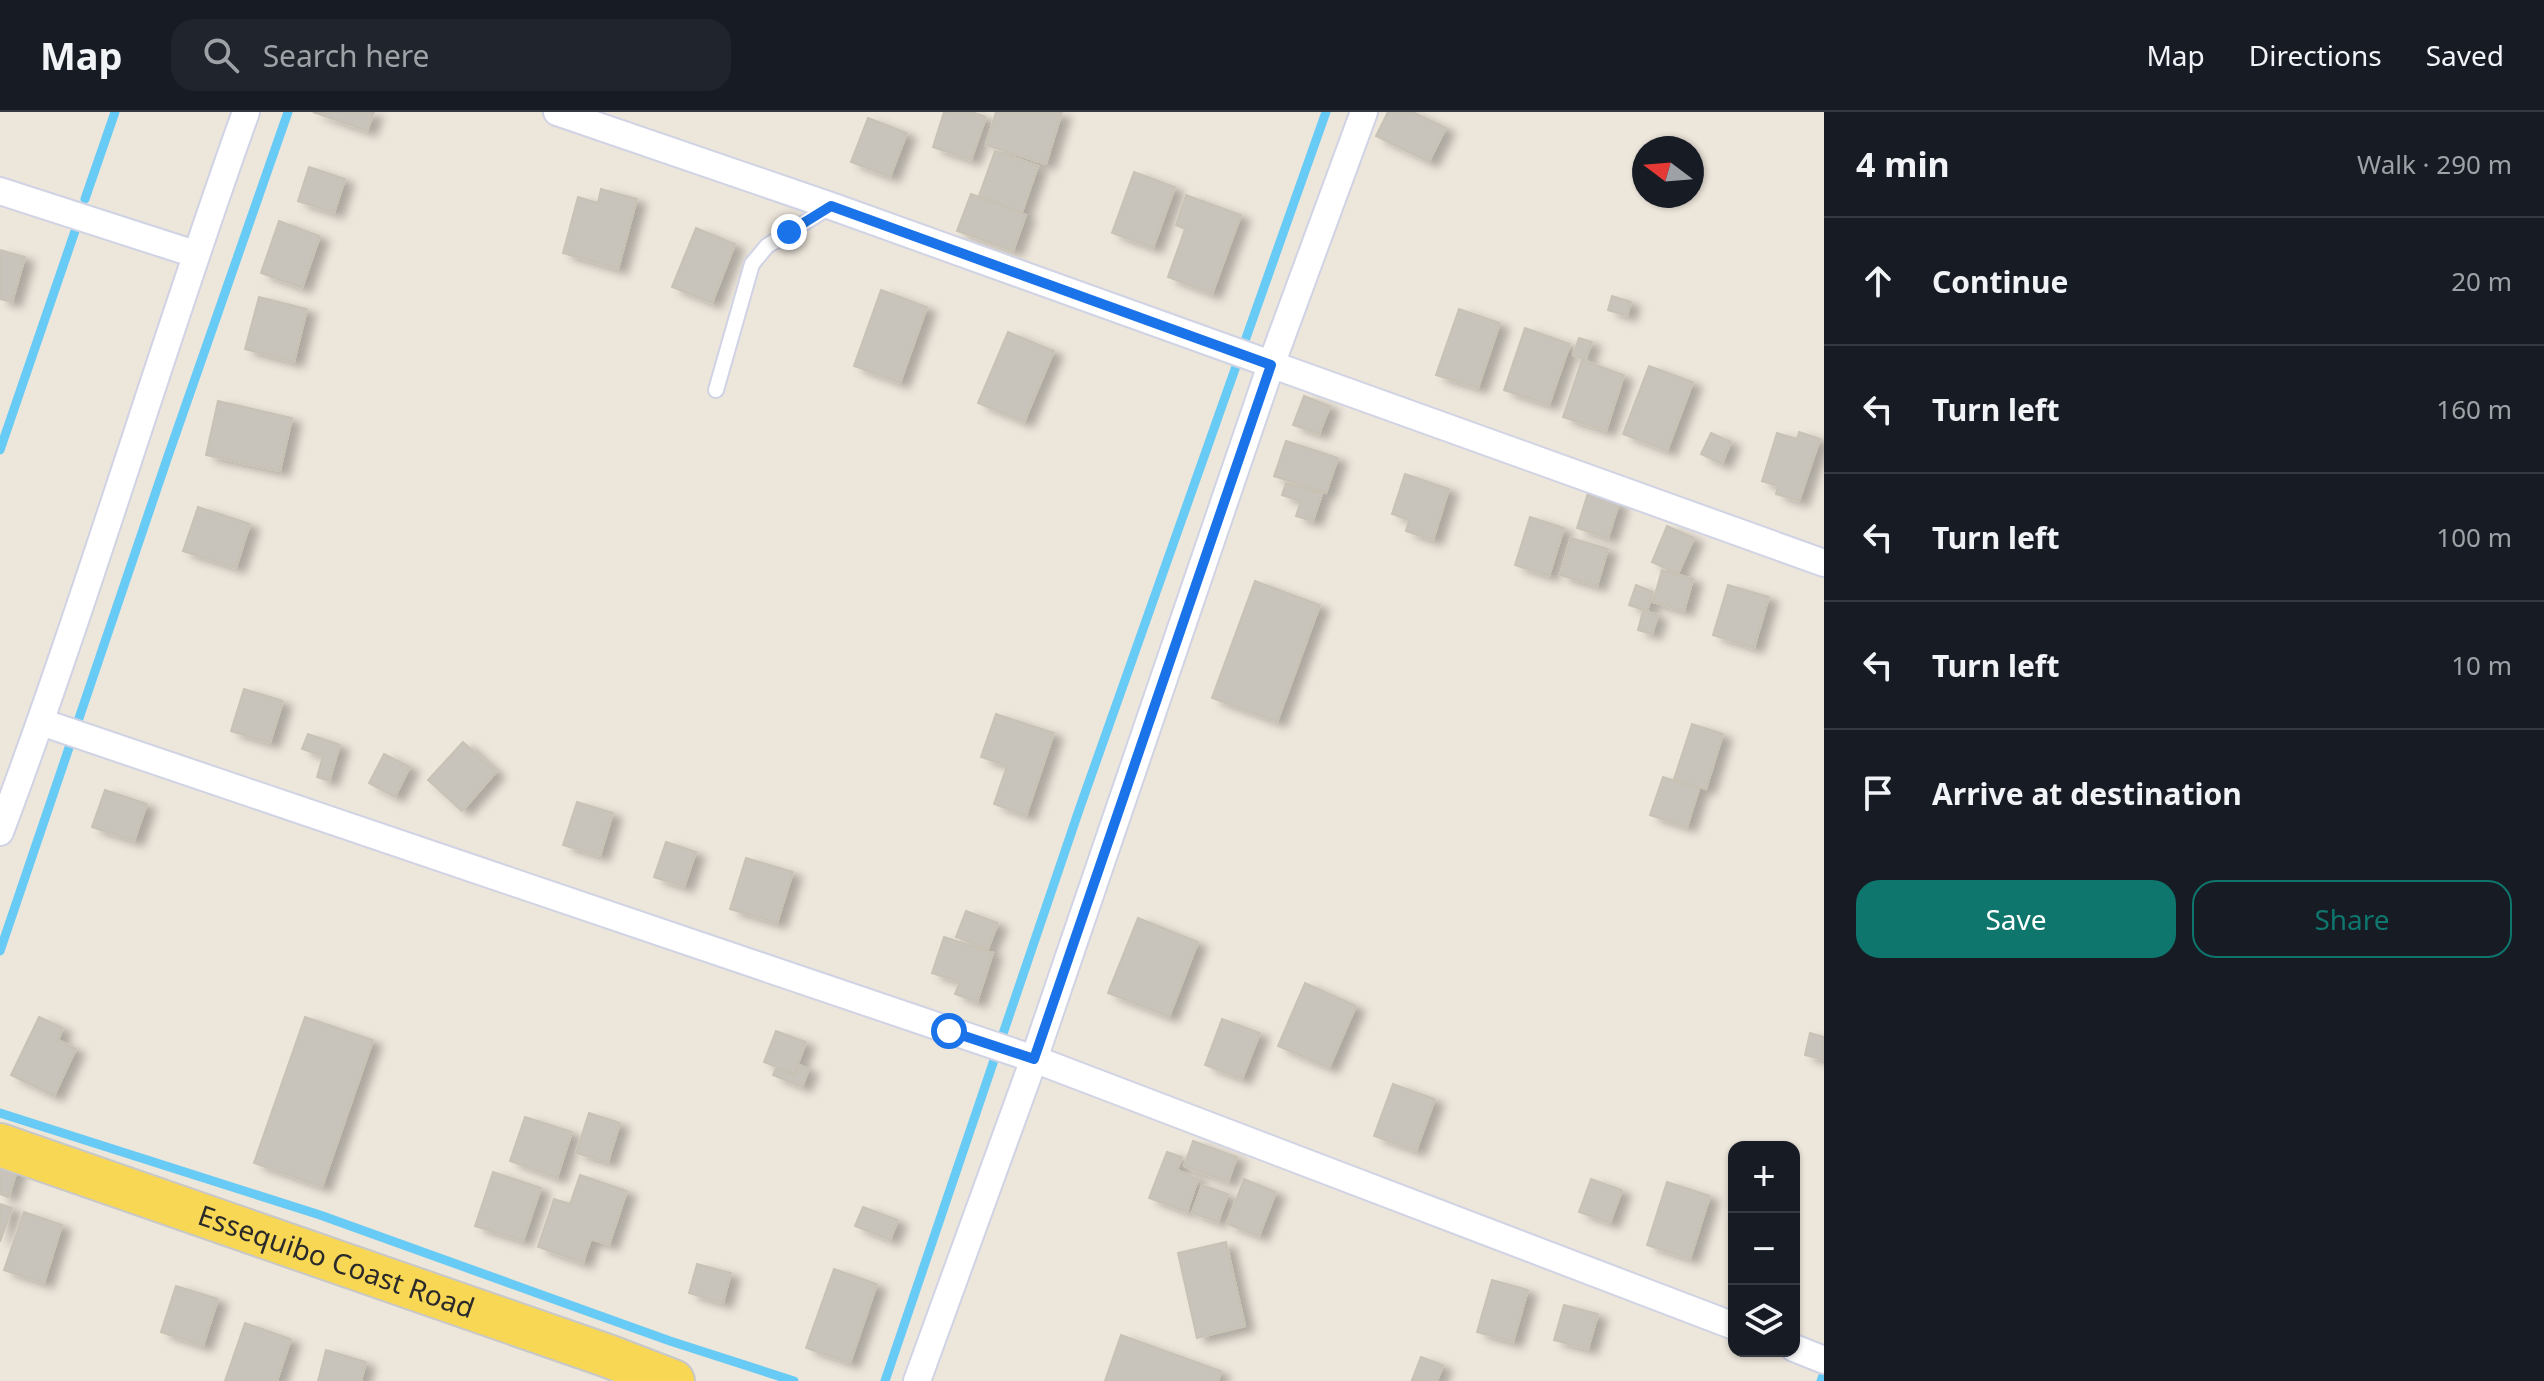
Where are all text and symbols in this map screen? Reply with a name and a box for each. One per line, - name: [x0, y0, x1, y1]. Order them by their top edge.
- search box: [171, 19, 731, 91]
- text: Map: [40, 29, 123, 81]
- icon: search: [199, 33, 243, 77]
- text: Search here: [263, 35, 430, 76]
- text: Map: [2146, 36, 2205, 74]
- text: Directions: [2249, 36, 2382, 74]
- text: Saved: [2426, 36, 2504, 74]
- north arrow: [1632, 136, 1704, 208]
- text: 4 min: [1856, 141, 1950, 187]
- text: Walk · 290 m: [2357, 146, 2512, 182]
- route end: [771, 214, 807, 250]
- icon: ahead: [1856, 259, 1900, 303]
- text: Continue: [1932, 261, 2068, 302]
- text: 20 m: [2451, 263, 2512, 299]
- icon: left: [1856, 387, 1900, 431]
- text: Turn left: [1932, 389, 2060, 430]
- text: 160 m: [2436, 391, 2512, 427]
- icon: left: [1856, 515, 1900, 559]
- text: Turn left: [1932, 517, 2060, 558]
- text: 100 m: [2436, 519, 2512, 555]
- icon: left: [1856, 643, 1900, 687]
- text: Turn left: [1932, 645, 2060, 686]
- text: 10 m: [2451, 647, 2512, 683]
- icon: arrive: [1856, 771, 1900, 815]
- text: Arrive at destination: [1932, 773, 2242, 814]
- button: Save: [1856, 880, 2176, 958]
- button: Share: [2192, 880, 2512, 958]
- route start: [931, 1013, 967, 1049]
- map controls: [1728, 1141, 1800, 1357]
- button: +: [1728, 1141, 1800, 1213]
- street label: Essequibo Coast Road: [193, 1195, 480, 1326]
- button: −: [1728, 1213, 1800, 1285]
- button: layers: [1728, 1285, 1800, 1357]

